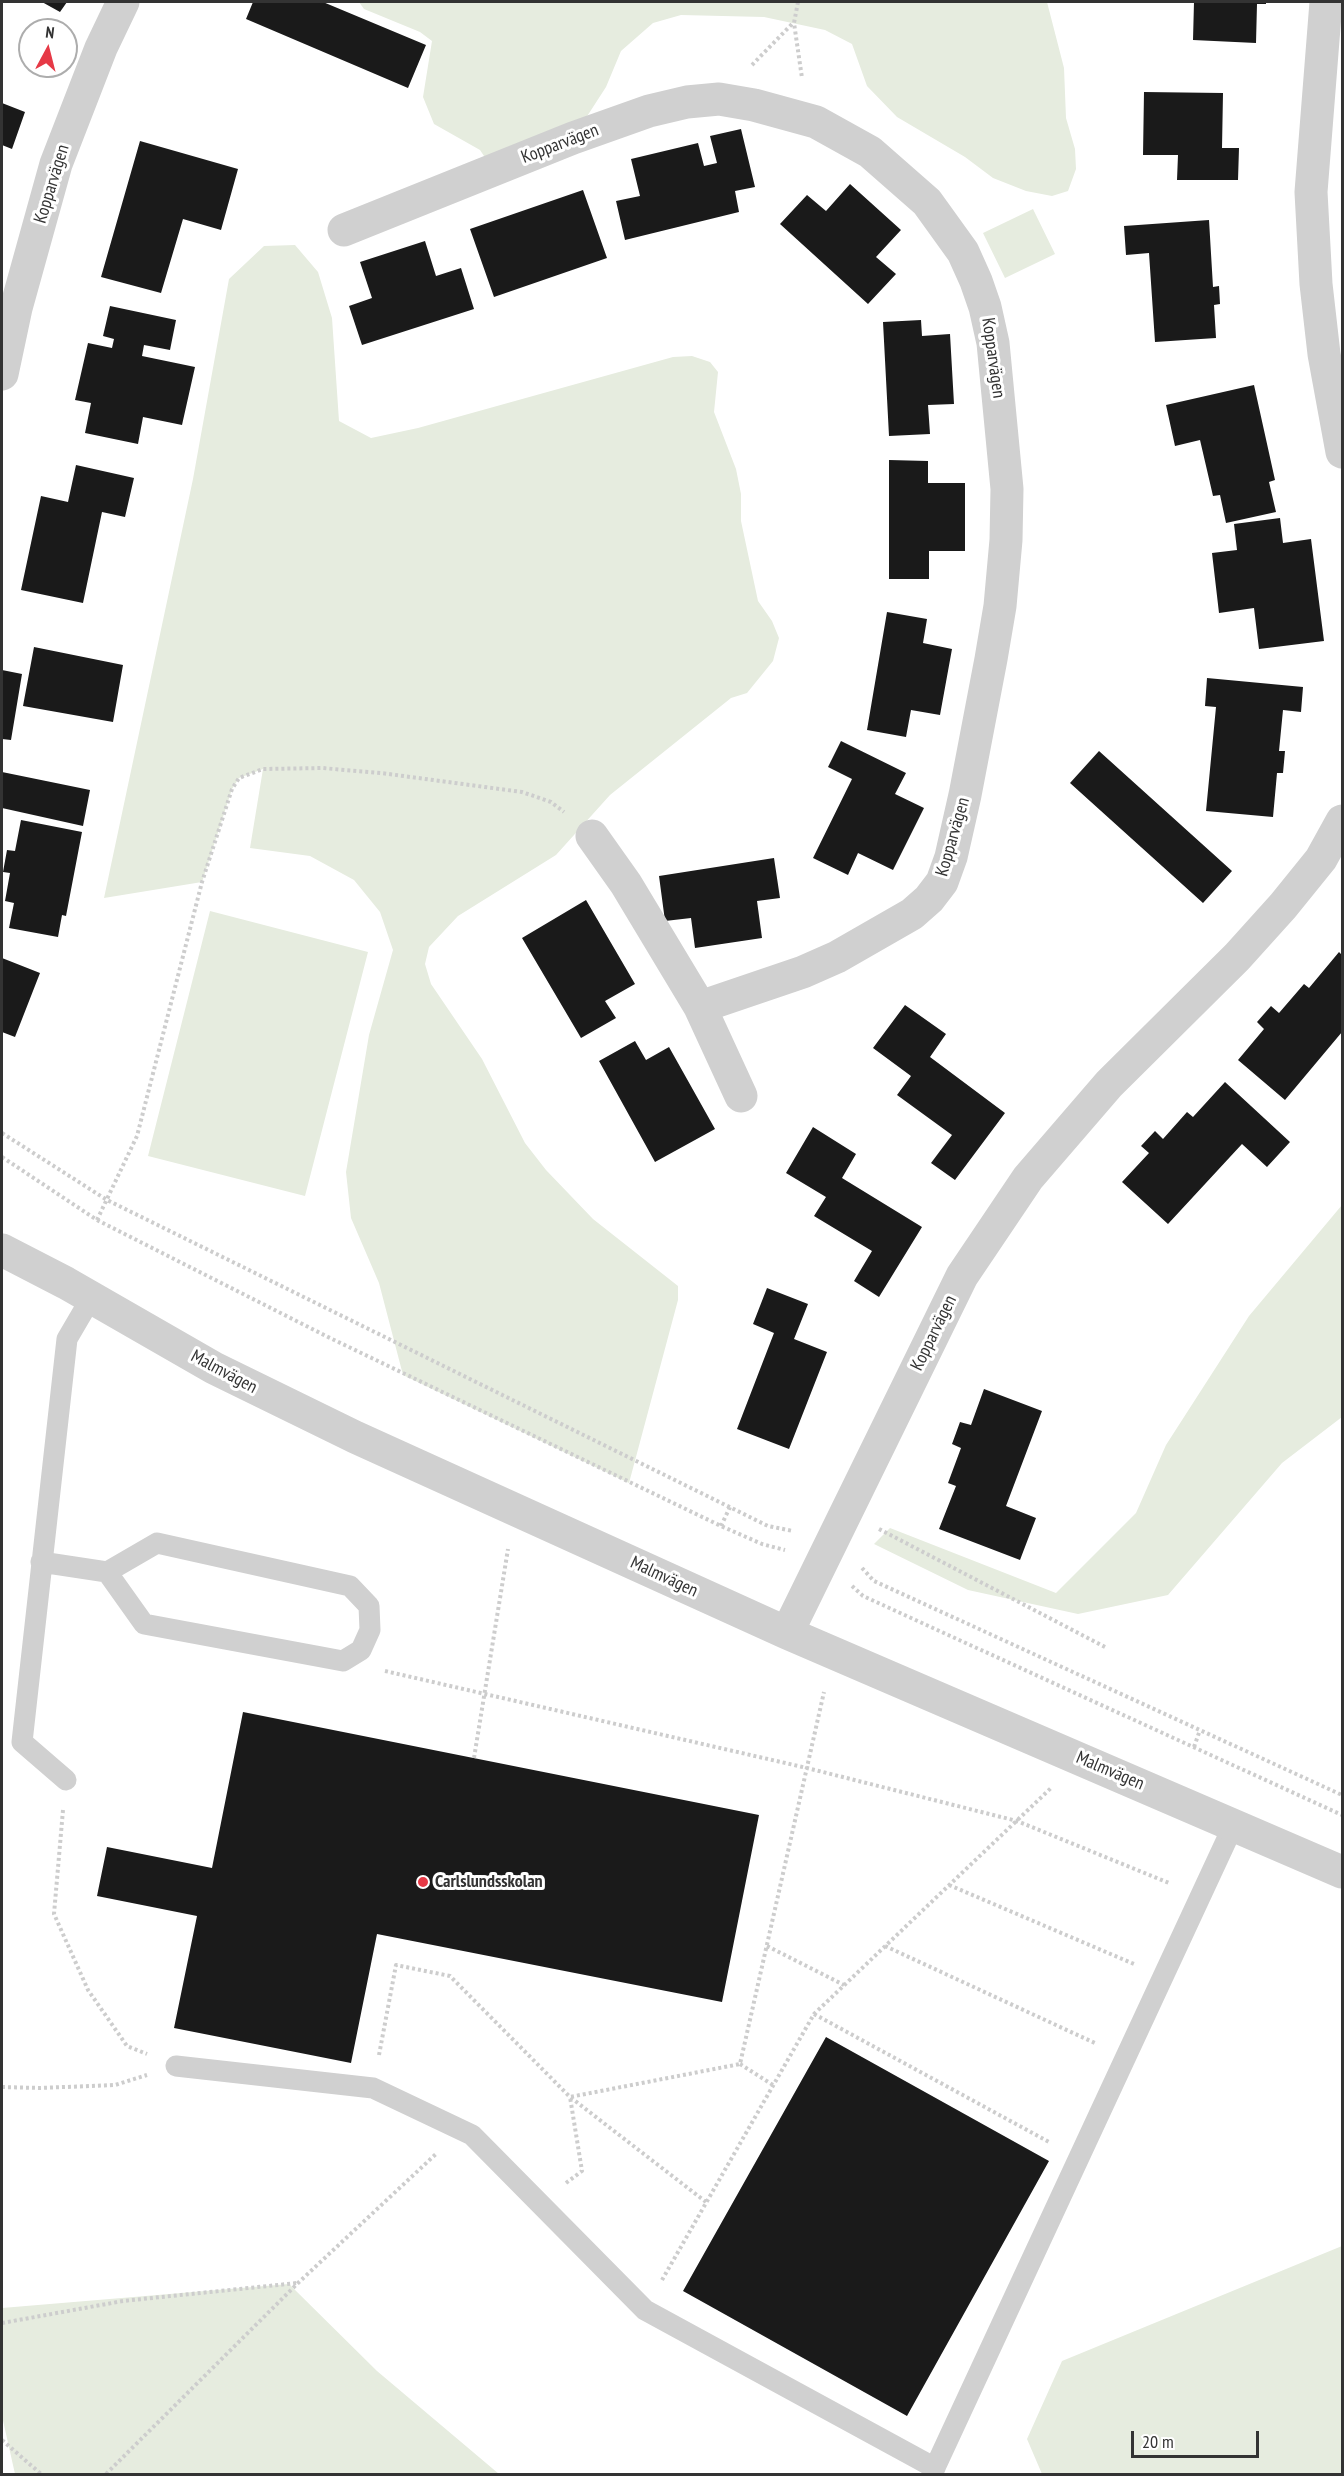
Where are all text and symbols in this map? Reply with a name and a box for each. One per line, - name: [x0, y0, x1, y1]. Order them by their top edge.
- north arrow: [18, 18, 78, 78]
- text: N: [44, 22, 55, 43]
- street label: Kopparvägen: [518, 119, 602, 169]
- street label: Kopparvägen: [30, 142, 74, 226]
- street label: Kopparvägen: [977, 316, 1009, 400]
- street label: Kopparvägen: [931, 795, 975, 879]
- street label: Kopparvägen: [907, 1292, 961, 1374]
- street label: Malmvägen: [187, 1346, 261, 1398]
- street label: Malmvägen: [627, 1552, 701, 1602]
- street label: Malmvägen: [1073, 1747, 1147, 1795]
- place label: Carlslundsskolan: [435, 1871, 543, 1893]
- marker: Carlslundsskolan: [416, 1875, 430, 1889]
- scale bar: [1134, 2419, 1262, 2457]
- text: 20 m: [1142, 2430, 1174, 2453]

